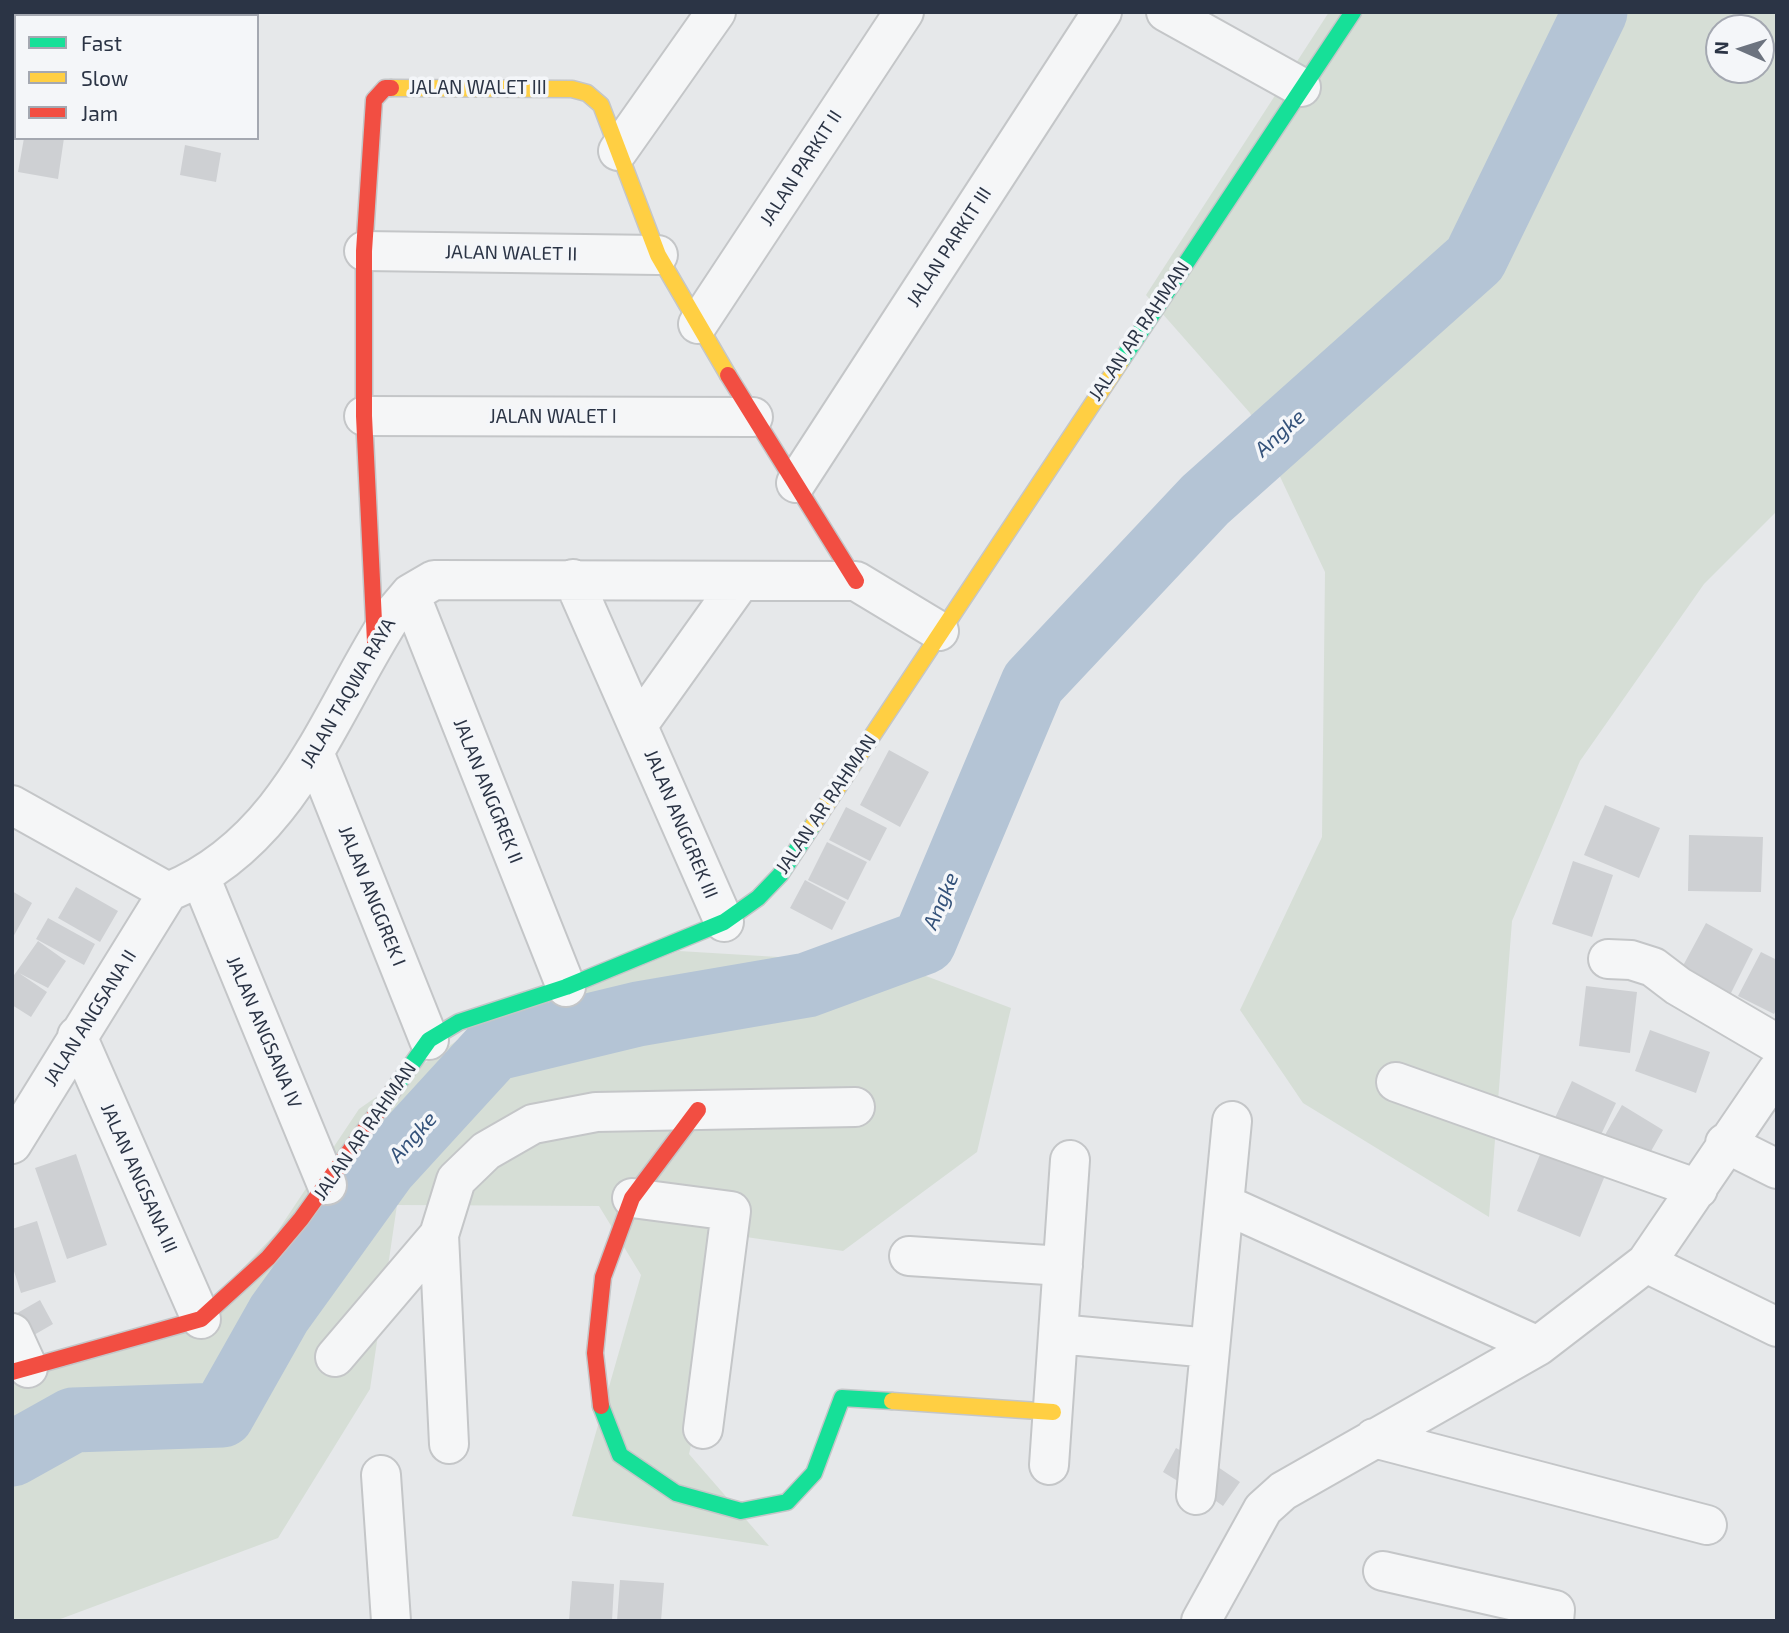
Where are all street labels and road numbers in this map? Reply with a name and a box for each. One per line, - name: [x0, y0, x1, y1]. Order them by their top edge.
- street label: JALAN WALET III: [409, 77, 547, 99]
- street label: JALAN PARKIT II: [755, 106, 847, 230]
- street label: JALAN PARKIT III: [902, 183, 996, 311]
- street label: JALAN WALET II: [445, 240, 577, 266]
- street label: JALAN AR RAHMAN: [1084, 257, 1194, 405]
- street label: JALAN WALET I: [489, 406, 617, 428]
- street label: JALAN TAQWA RAYA: [296, 614, 400, 772]
- street label: JALAN ANGGREK II: [449, 715, 527, 867]
- street label: JALAN AR RAHMAN: [771, 730, 881, 878]
- street label: JALAN ANGGREK III: [639, 746, 723, 902]
- street label: JALAN ANGGREK I: [333, 822, 411, 970]
- street label: JALAN ANGSANA II: [39, 946, 141, 1090]
- street label: JALAN ANGSANA IV: [222, 952, 306, 1112]
- street label: JALAN AR RAHMAN: [309, 1058, 421, 1204]
- street label: JALAN ANGSANA III: [96, 1100, 182, 1256]

